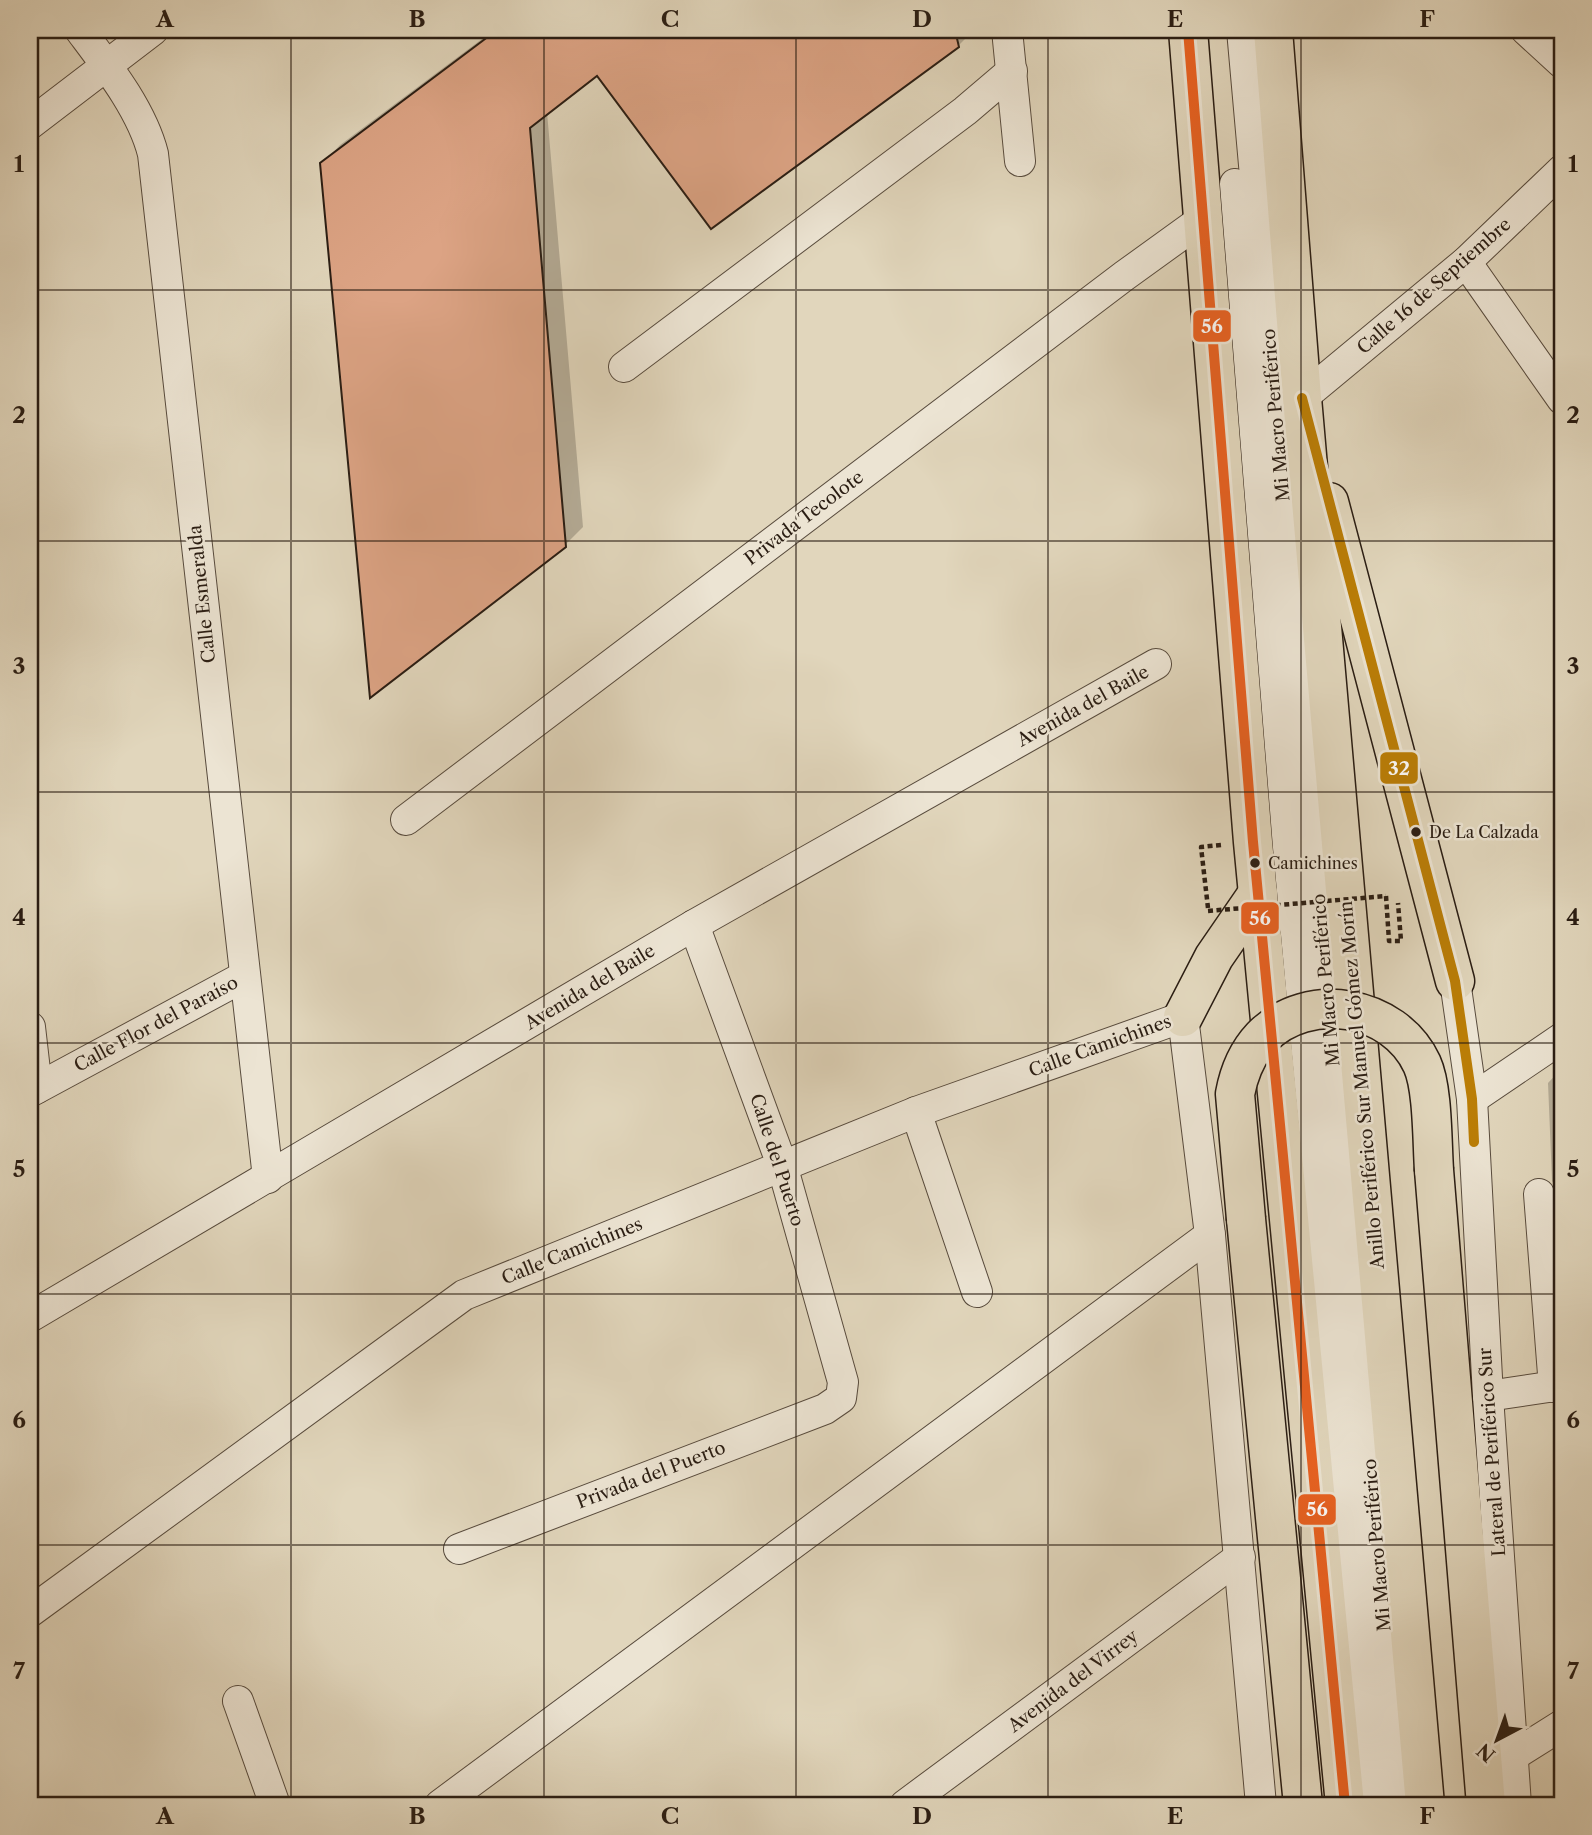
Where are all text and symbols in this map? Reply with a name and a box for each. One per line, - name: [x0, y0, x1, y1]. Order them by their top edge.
- text: A: [155, 5, 175, 33]
- text: B: [408, 5, 426, 33]
- text: C: [661, 5, 679, 33]
- text: D: [912, 5, 932, 33]
- text: E: [1167, 5, 1183, 33]
- text: F: [1419, 5, 1435, 33]
- text: 1: [14, 150, 25, 178]
- text: 1: [1568, 150, 1579, 178]
- street label: Calle 16 de Septiembre: [1353, 213, 1515, 359]
- line badge: 56: [1192, 309, 1232, 343]
- text: 56: [1201, 315, 1223, 338]
- street label: Mi Macro Periférico: [1258, 328, 1294, 502]
- text: 2: [12, 401, 26, 429]
- text: 2: [1566, 401, 1580, 429]
- street label: Privada Tecolote: [740, 466, 868, 570]
- street label: Calle Esmeralda: [184, 523, 220, 664]
- text: 3: [13, 652, 26, 680]
- text: 3: [1567, 652, 1580, 680]
- street label: Avenida del Baile: [1012, 661, 1153, 752]
- line badge: 32: [1379, 751, 1419, 785]
- text: 32: [1388, 757, 1410, 780]
- place label: De La Calzada: [1429, 822, 1539, 842]
- marker: De La Calzada: [1409, 825, 1423, 839]
- place label: Camichines: [1268, 853, 1358, 873]
- marker: Camichines: [1248, 856, 1262, 870]
- street label: Mi Macro Periférico: [1308, 893, 1344, 1067]
- street label: Anillo Periférico Sur Manuel Gómez Morín: [1335, 900, 1389, 1271]
- line badge: 56: [1240, 901, 1280, 935]
- text: 4: [12, 903, 26, 931]
- text: 4: [1566, 903, 1580, 931]
- text: 56: [1249, 907, 1271, 930]
- street label: Avenida del Baile: [520, 940, 659, 1035]
- street label: Calle Flor del Paraíso: [70, 971, 242, 1077]
- street label: Calle Camichines: [1026, 1010, 1174, 1082]
- street label: Calle del Puerto: [745, 1091, 809, 1229]
- text: 5: [13, 1155, 25, 1183]
- text: 5: [1567, 1155, 1579, 1183]
- street label: Calle Camichines: [498, 1213, 646, 1289]
- street label: Lateral de Periférico Sur: [1474, 1346, 1510, 1557]
- text: 6: [12, 1406, 26, 1434]
- text: 6: [1566, 1406, 1580, 1434]
- street label: Privada del Puerto: [573, 1436, 729, 1514]
- street label: Mi Macro Periférico: [1359, 1458, 1395, 1632]
- line badge: 56: [1297, 1493, 1337, 1526]
- text: 56: [1306, 1498, 1328, 1521]
- street label: Avenida del Virrey: [1003, 1624, 1143, 1738]
- text: 7: [13, 1657, 25, 1685]
- text: 7: [1567, 1657, 1579, 1685]
- north arrow: [1462, 1706, 1532, 1776]
- text: N: [1472, 1738, 1500, 1767]
- text: A: [155, 1802, 175, 1830]
- text: B: [408, 1802, 426, 1830]
- text: C: [661, 1802, 679, 1830]
- text: D: [912, 1802, 932, 1830]
- text: E: [1167, 1802, 1183, 1830]
- text: F: [1419, 1802, 1435, 1830]

